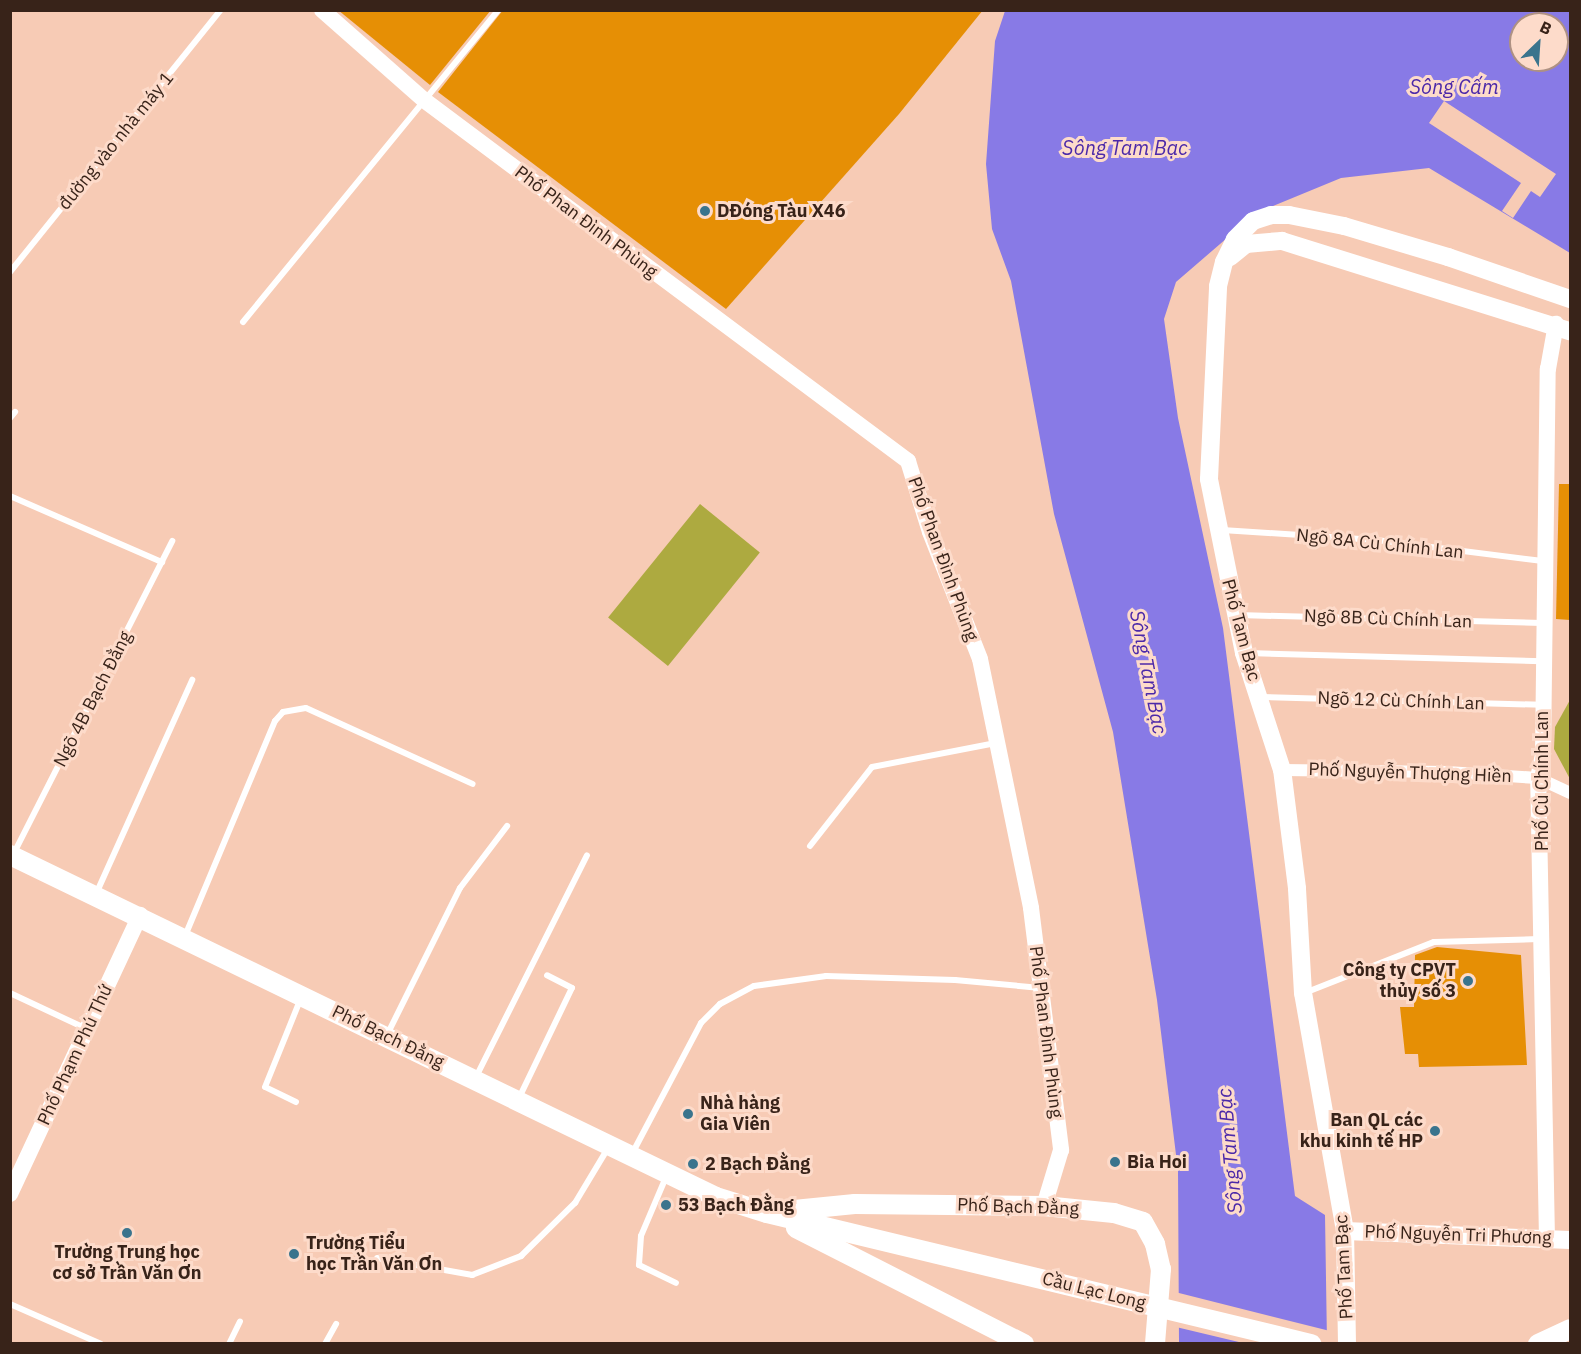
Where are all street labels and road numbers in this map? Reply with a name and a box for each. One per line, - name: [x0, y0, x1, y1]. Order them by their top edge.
- street label: đường vào nhà máy 1: [54, 68, 178, 214]
- street label: Phố Phan Đình Phùng: [510, 161, 662, 283]
- street label: Phố Phan Đình Phùng: [903, 474, 983, 644]
- street label: Ngõ 8A Cù Chính Lan: [1295, 524, 1465, 564]
- street label: Phố Tam Bạc: [1217, 577, 1265, 683]
- street label: Ngõ 8B Cù Chính Lan: [1304, 605, 1472, 633]
- street label: Ngõ 4B Bạch Đằng: [49, 627, 137, 771]
- street label: Ngõ 12 Cù Chính Lan: [1317, 687, 1485, 715]
- street label: Phố Cù Chính Lan: [1531, 711, 1553, 851]
- street label: Phố Nguyễn Thượng Hiền: [1308, 759, 1512, 787]
- street label: Phố Phan Đình Phùng: [1025, 945, 1067, 1119]
- street label: Phố Phạm Phú Thứ: [33, 981, 117, 1129]
- street label: Phố Bạch Đằng: [329, 1001, 447, 1073]
- street label: Phố Bạch Đằng: [957, 1194, 1079, 1220]
- street label: Phố Tam Bạc: [1330, 1214, 1358, 1320]
- street label: Phố Nguyễn Tri Phương: [1364, 1221, 1552, 1249]
- street label: Cầu Lạc Long: [1040, 1268, 1148, 1314]

